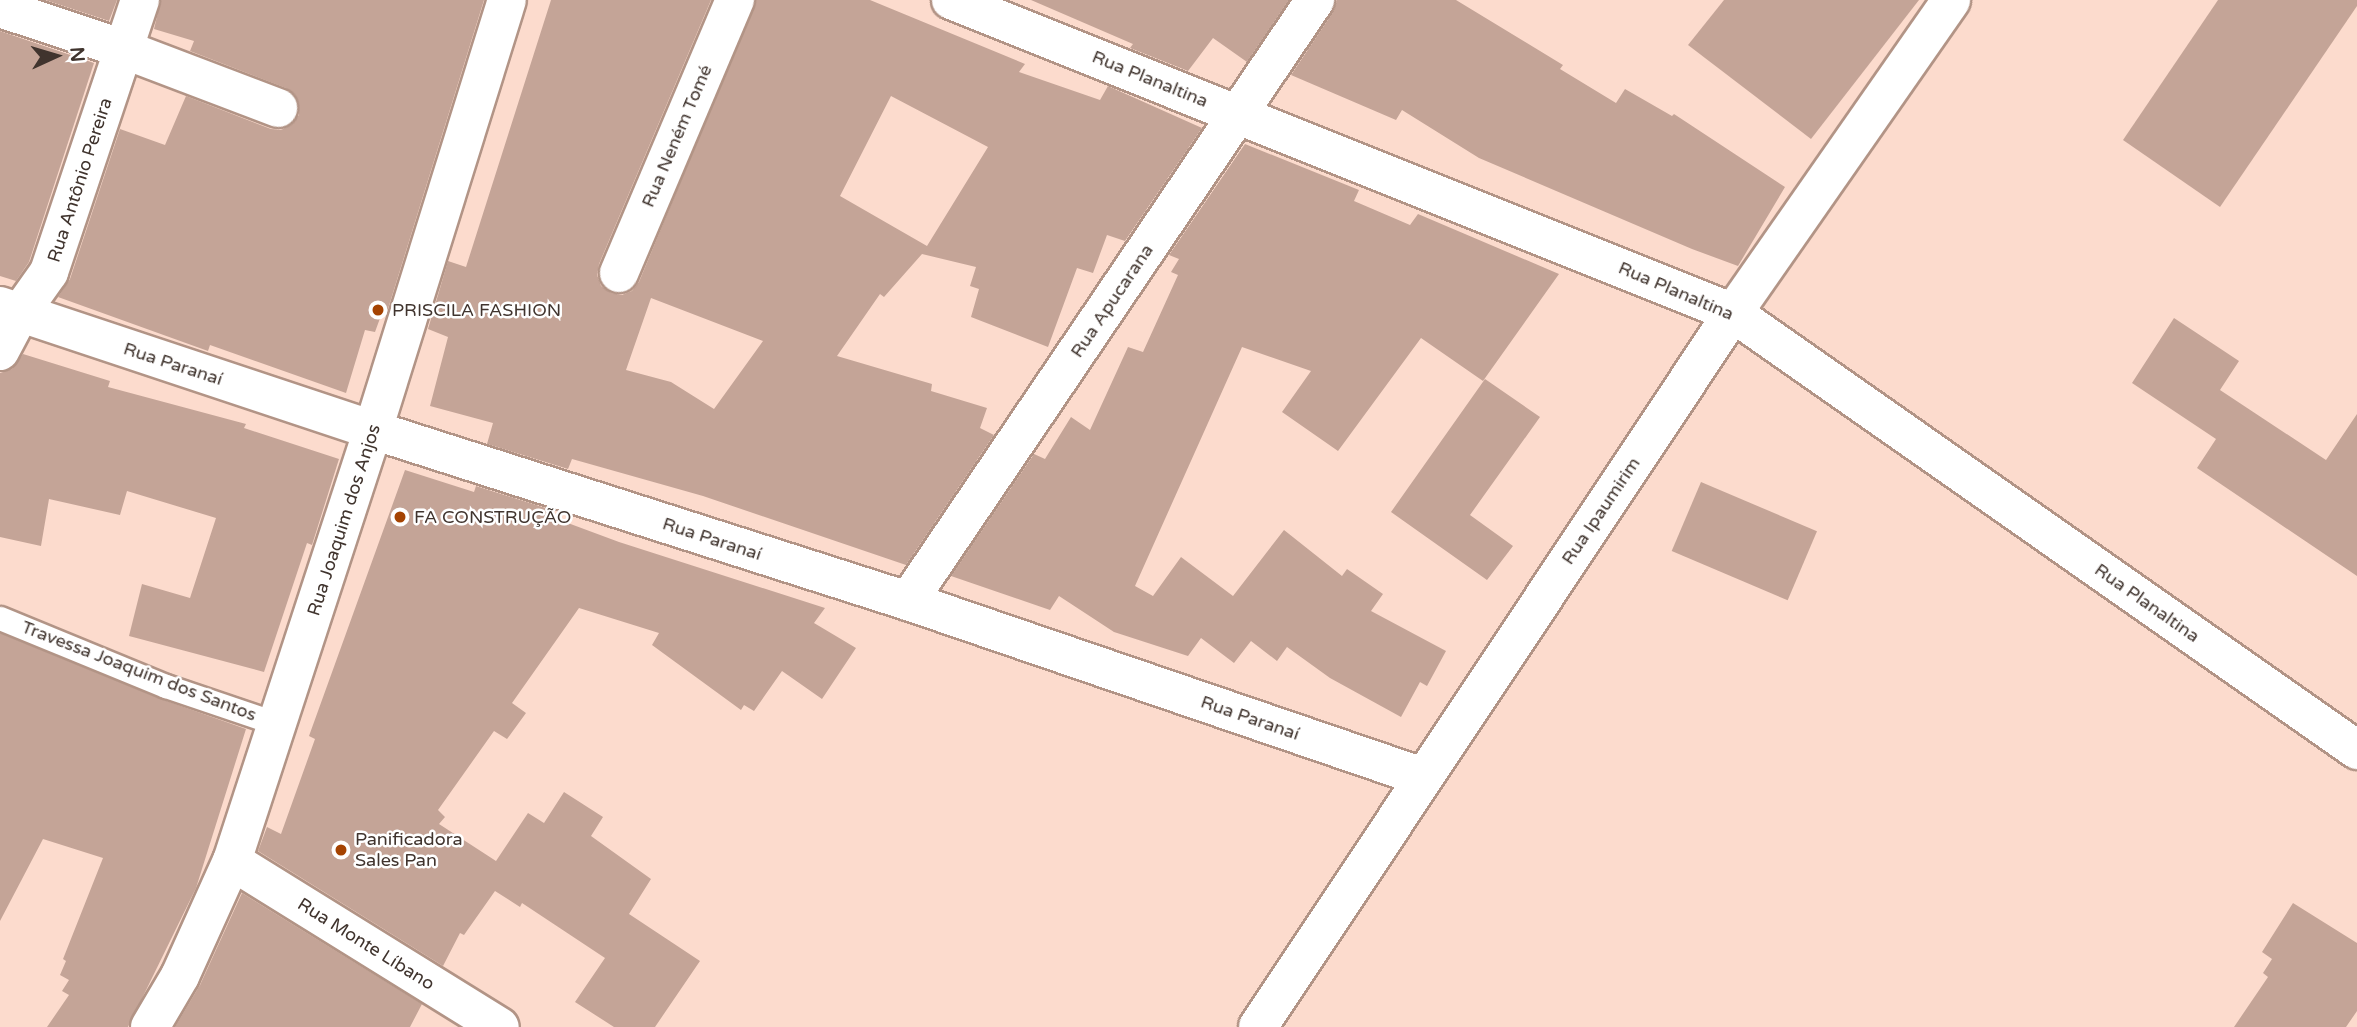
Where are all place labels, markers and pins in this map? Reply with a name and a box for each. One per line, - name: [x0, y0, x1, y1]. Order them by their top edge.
- place label: PRISCILA FASHION: [392, 299, 561, 321]
- marker: PRISCILA FASHION: [370, 302, 386, 318]
- place label: FA CONSTRUÇÃO: [414, 506, 571, 528]
- marker: FA CONSTRUÇÃO: [392, 509, 408, 525]
- place label: Panificadora Sales Pan: [355, 829, 463, 872]
- marker: Panificadora Sales Pan: [333, 842, 349, 858]

